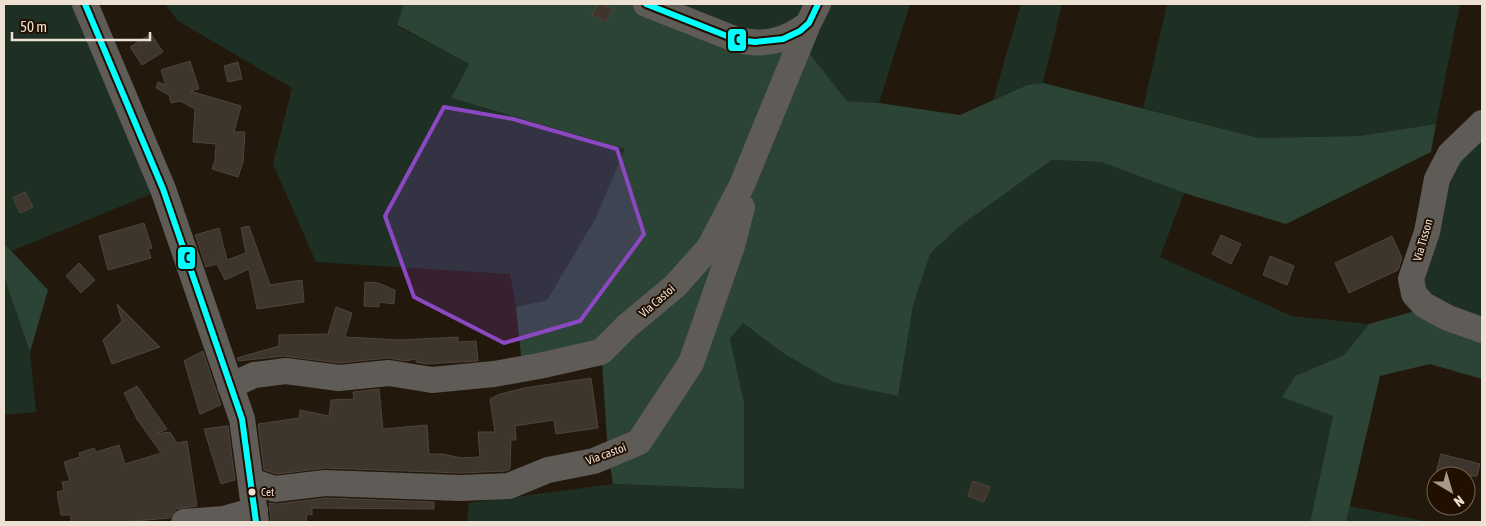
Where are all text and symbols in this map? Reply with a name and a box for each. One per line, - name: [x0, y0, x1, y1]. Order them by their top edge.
- scale bar: [12, 10, 150, 42]
- text: 50 m: [20, 18, 47, 35]
- line badge: C: [727, 28, 747, 52]
- text: C: [734, 32, 741, 48]
- street label: Via Tisson: [1410, 217, 1436, 263]
- line badge: C: [177, 246, 196, 270]
- text: C: [184, 250, 191, 266]
- street label: Via Castoi: [636, 282, 678, 320]
- street label: Via castoi: [584, 440, 628, 468]
- north arrow: [1426, 466, 1476, 516]
- place label: Cet: [261, 486, 274, 498]
- marker: Cet: [247, 487, 257, 497]
- text: N: [1451, 492, 1467, 510]

